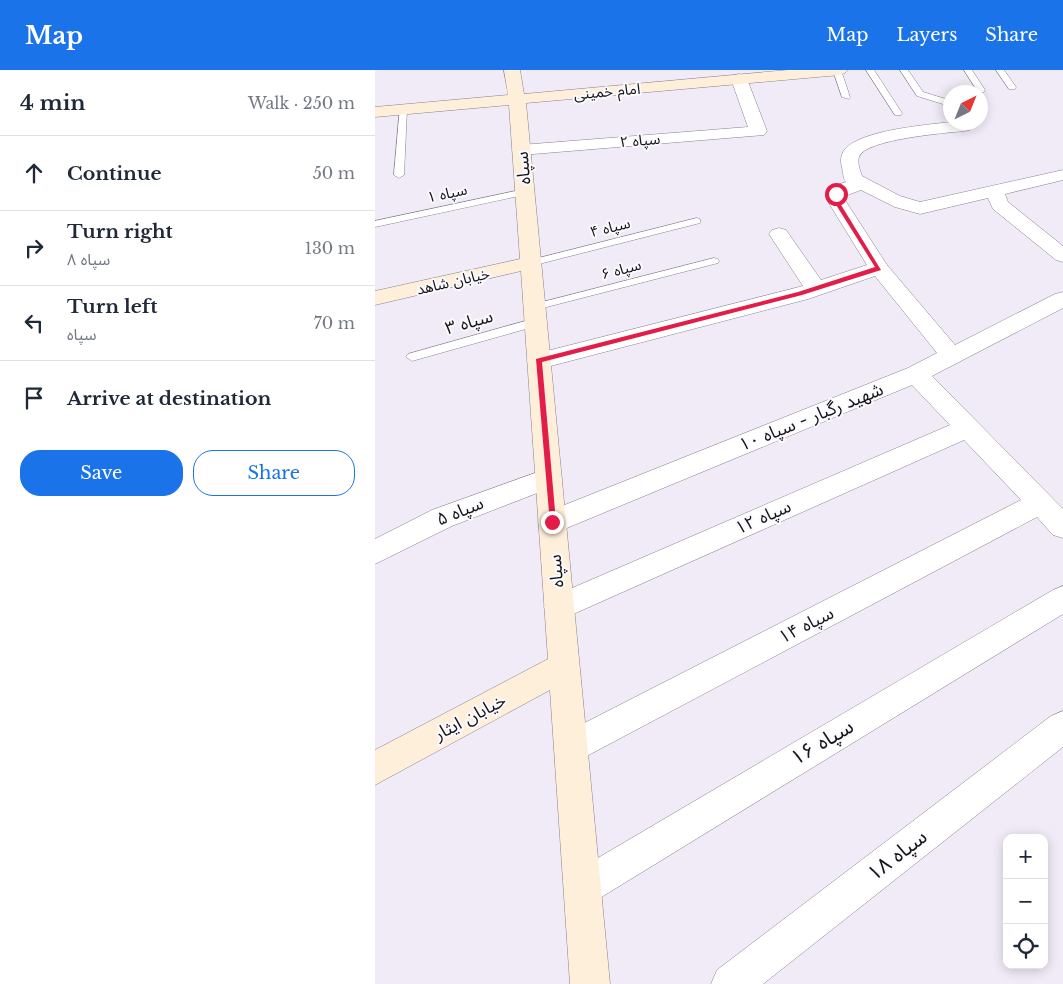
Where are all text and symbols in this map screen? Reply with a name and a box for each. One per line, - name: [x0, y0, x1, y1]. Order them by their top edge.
- text: Map: [25, 21, 83, 50]
- text: Map: [827, 24, 868, 46]
- text: Layers: [896, 24, 957, 46]
- text: Share: [985, 24, 1038, 46]
- street label: امام خمینی: [573, 79, 641, 105]
- north arrow: [943, 85, 988, 130]
- text: 4 min: [20, 90, 86, 116]
- text: Walk · 250 m: [248, 93, 355, 113]
- street label: سپاه ۲: [619, 129, 661, 152]
- street label: سپاه: [511, 150, 536, 186]
- icon: ahead: [20, 159, 48, 187]
- text: Continue: [67, 162, 162, 185]
- text: 50 m: [313, 163, 355, 183]
- street label: سپاه ۱: [425, 179, 469, 208]
- route start: [825, 183, 848, 206]
- street label: سپاه ۴: [588, 213, 633, 242]
- text: Turn right: [67, 220, 173, 243]
- icon: right: [20, 234, 48, 262]
- text: 130 m: [305, 238, 355, 258]
- text: سپاه ۸: [67, 249, 110, 269]
- street label: سپاه ۶: [599, 254, 644, 285]
- street label: خیابان شاهد: [415, 263, 492, 299]
- text: Turn left: [67, 295, 158, 318]
- street label: سپاه ۳: [442, 305, 496, 339]
- icon: left: [20, 309, 48, 337]
- text: 70 m: [314, 313, 355, 333]
- text: سپاه: [67, 324, 97, 344]
- street label: شهید رگبار - سپاه ۱۰: [736, 378, 886, 456]
- icon: arrive: [20, 384, 48, 412]
- text: Arrive at destination: [67, 387, 271, 410]
- button: Save: [20, 450, 183, 496]
- button: Share: [193, 450, 355, 496]
- street label: سپاه ۵: [433, 492, 487, 530]
- street label: سپاه ۱۲: [732, 495, 795, 539]
- route end: [541, 511, 564, 534]
- street label: سپاه: [544, 553, 569, 589]
- street label: سپاه ۱۴: [775, 602, 837, 648]
- street label: خیابان ایثار: [429, 689, 510, 746]
- street label: سپاه ۱۶: [786, 713, 858, 771]
- street label: سپاه ۱۸: [862, 824, 932, 887]
- map controls: [1003, 834, 1048, 969]
- button: +: [1003, 834, 1048, 879]
- button: −: [1003, 879, 1048, 924]
- button: locate: [1003, 924, 1048, 969]

